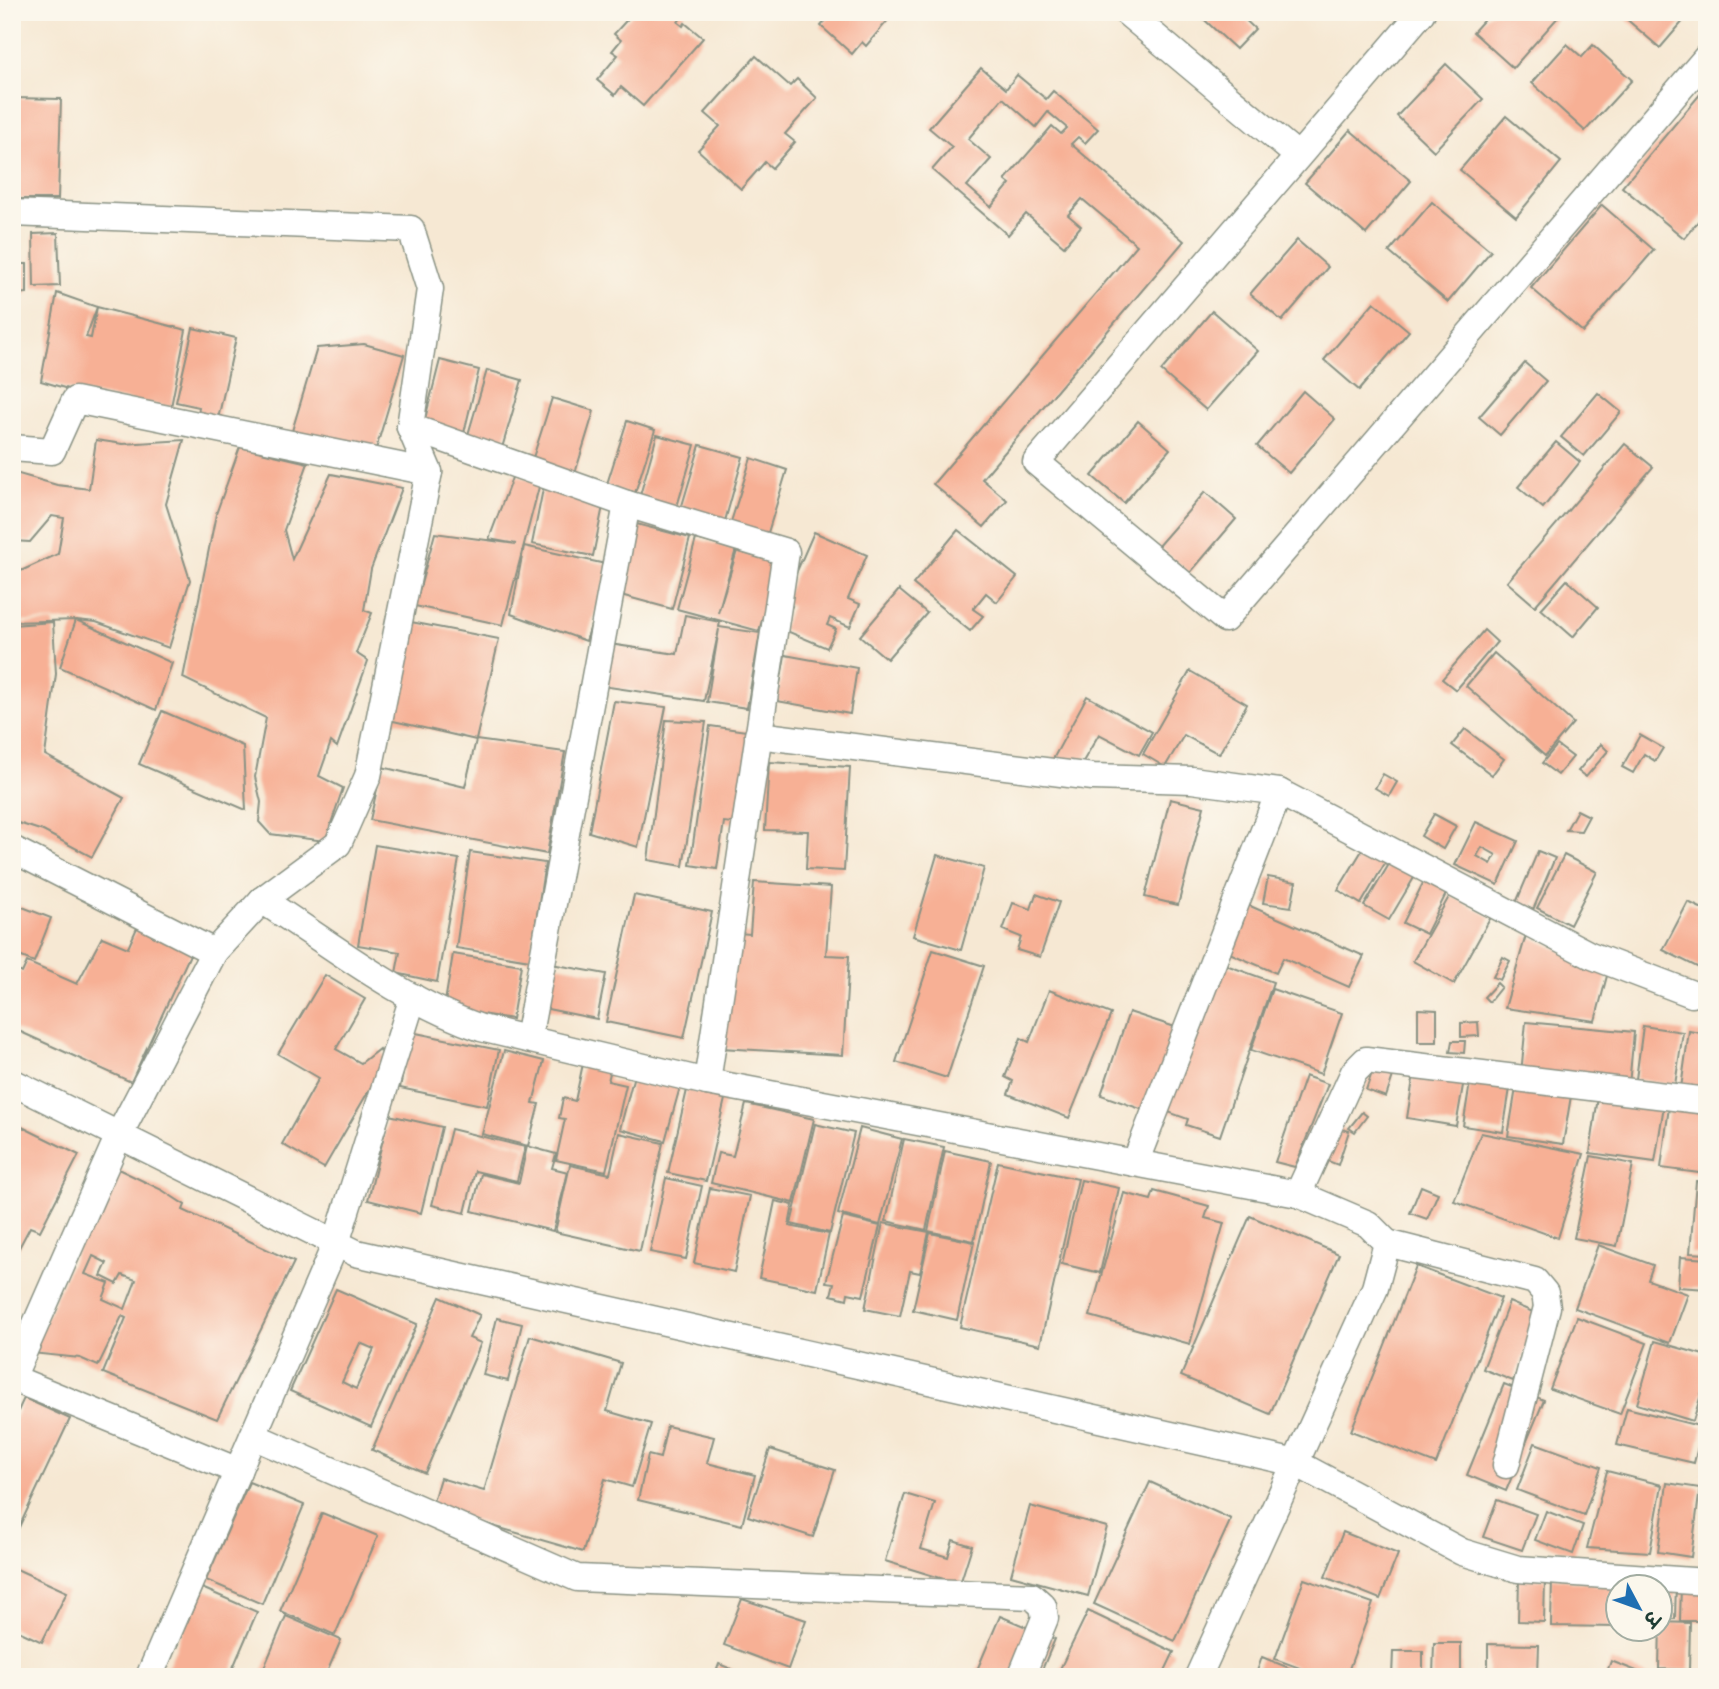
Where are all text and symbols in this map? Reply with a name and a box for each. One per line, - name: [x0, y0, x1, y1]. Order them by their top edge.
- north arrow: [1604, 1574, 1674, 1644]
- text: उ: [1636, 1604, 1669, 1636]

